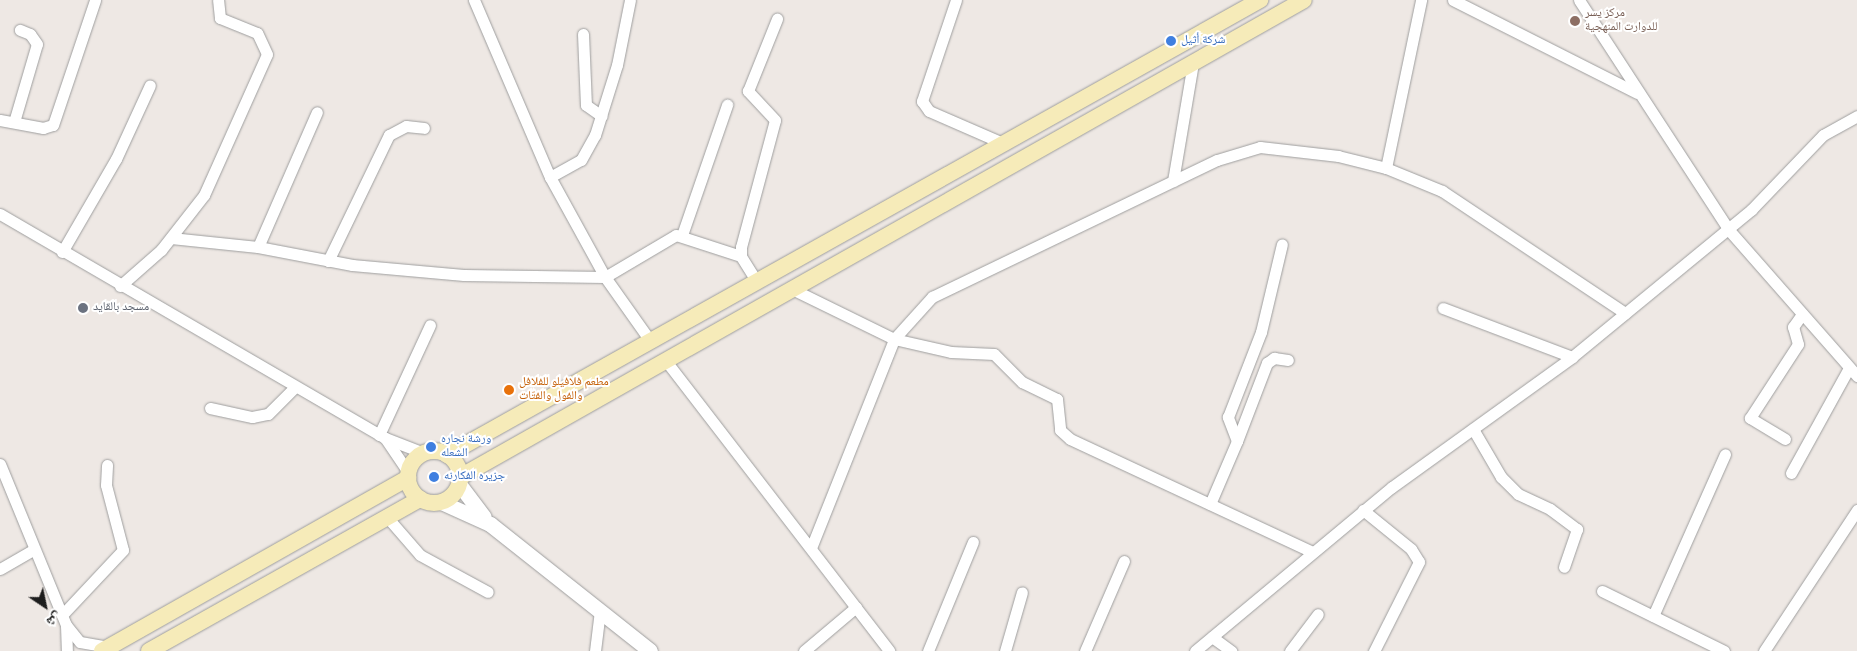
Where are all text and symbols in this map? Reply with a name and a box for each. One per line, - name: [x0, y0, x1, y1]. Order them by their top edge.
- place label: مركز يسر للدوارت المنهجية: [1585, 7, 1658, 35]
- marker: مركز يسر للدوارت المنهجية: [1569, 15, 1581, 27]
- place label: شركة أثيل: [1181, 34, 1225, 48]
- marker: شركة أثيل: [1165, 35, 1177, 47]
- place label: مسجد بالقايد: [93, 301, 149, 315]
- marker: مسجد بالقايد: [77, 302, 89, 314]
- place label: مطعم فلافيلو للفلافل والفول والفتّات: [519, 376, 609, 404]
- marker: مطعم فلافيلو للفلافل والفول والفتّات: [503, 384, 515, 396]
- place label: ورشة نجاره الشعله: [441, 433, 491, 461]
- marker: ورشة نجاره الشعله: [425, 441, 437, 453]
- place label: جزيره الفكارنه: [444, 470, 505, 484]
- marker: جزيره الفكارنه: [428, 471, 440, 483]
- north arrow: [20, 581, 70, 631]
- text: ش: [43, 608, 65, 630]

